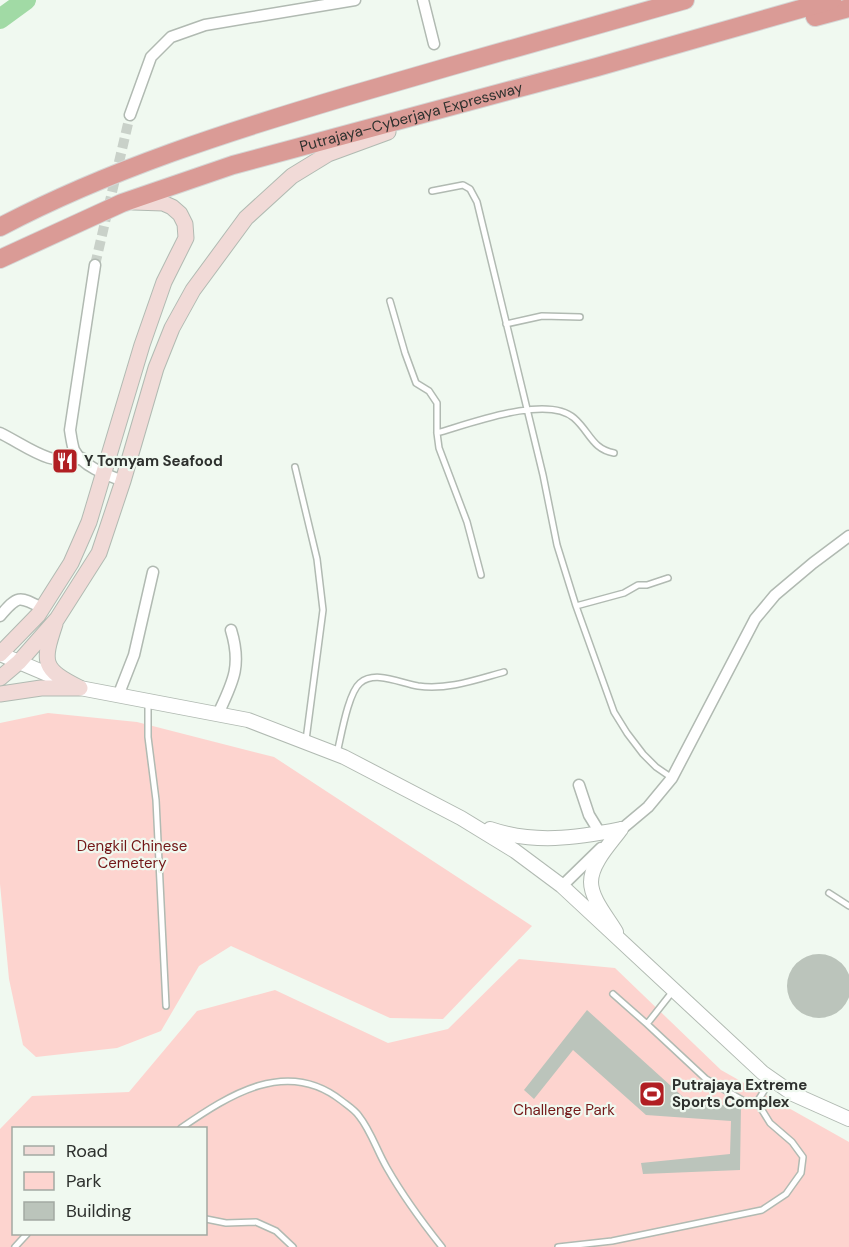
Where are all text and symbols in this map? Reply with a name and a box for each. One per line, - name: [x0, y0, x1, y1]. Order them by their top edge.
- street label: Putrajaya–Cyberjaya Expressway: [297, 77, 526, 157]
- restaurant icon: Y Tomyam Seafood: [50, 446, 80, 476]
- place label: Y Tomyam Seafood: [84, 451, 223, 471]
- park label: Dengkil Chinese Cemetery: [77, 836, 187, 873]
- place label: Putrajaya Extreme Sports Complex: [672, 1075, 807, 1112]
- sports icon: Putrajaya Extreme Sports Complex: [637, 1079, 667, 1109]
- park label: Challenge Park: [513, 1100, 615, 1120]
- legend: [12, 1127, 207, 1235]
- text: Road: [66, 1139, 108, 1163]
- text: Park: [66, 1169, 102, 1193]
- text: Building: [66, 1199, 131, 1223]

